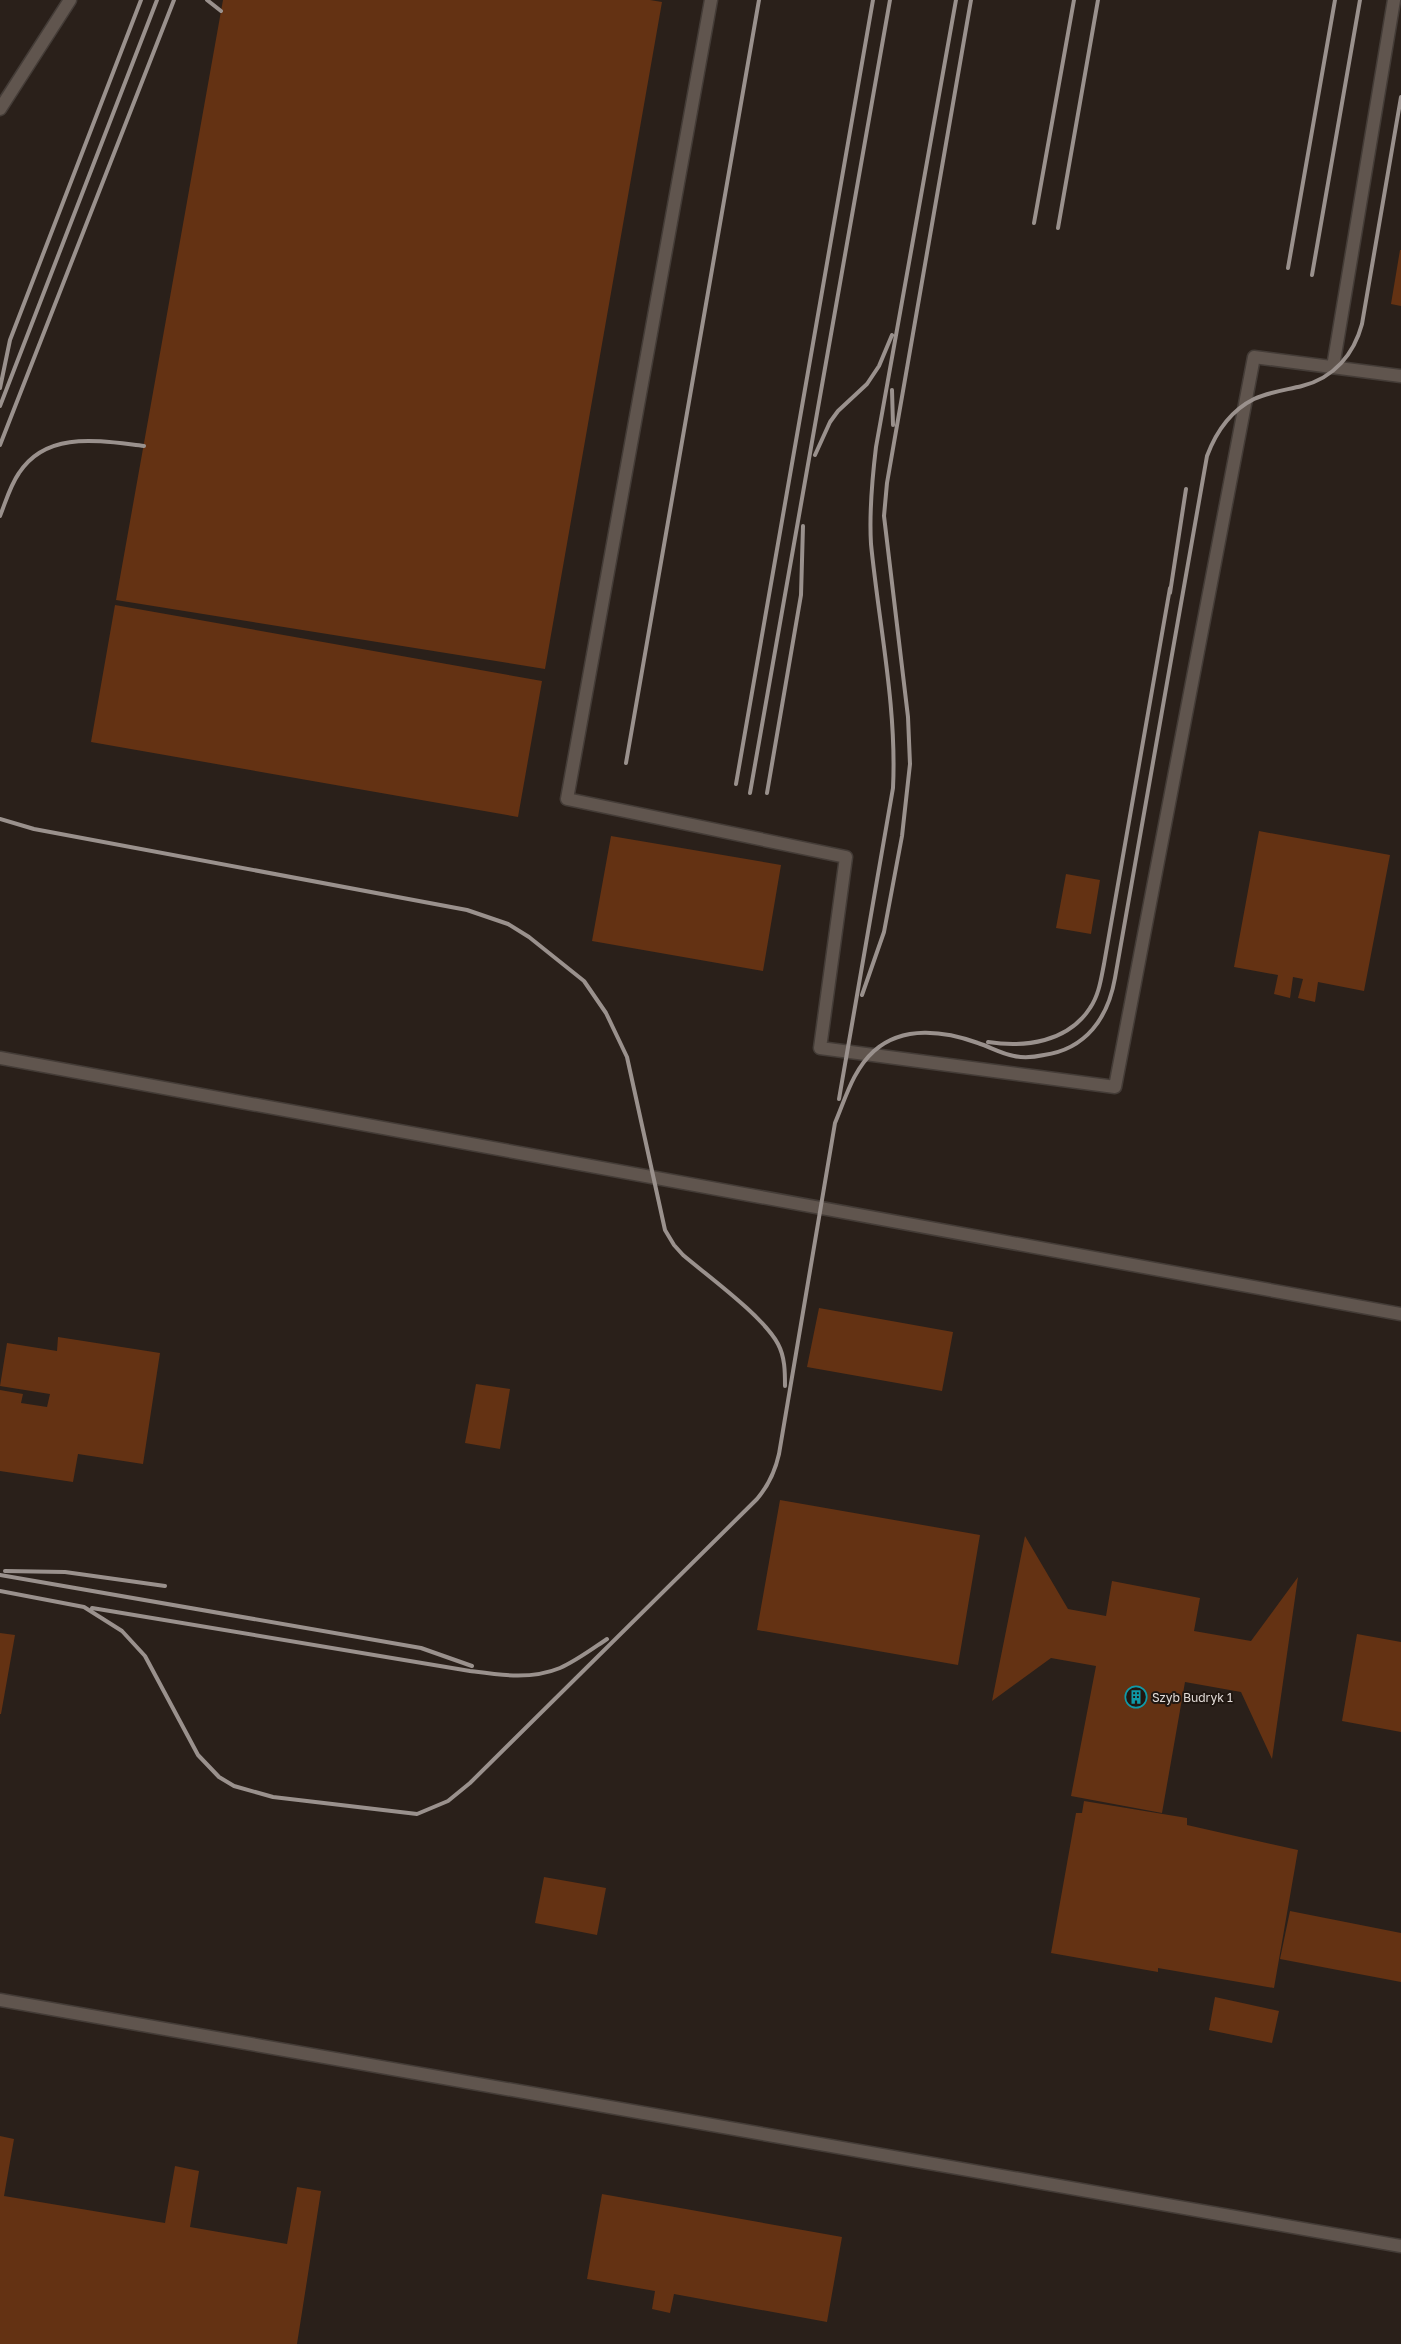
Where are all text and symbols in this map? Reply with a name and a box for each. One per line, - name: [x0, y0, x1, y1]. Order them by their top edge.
- building icon: Szyb Budryk 1: [1124, 1685, 1148, 1709]
- place label: Szyb Budryk 1: [1152, 1690, 1233, 1705]

